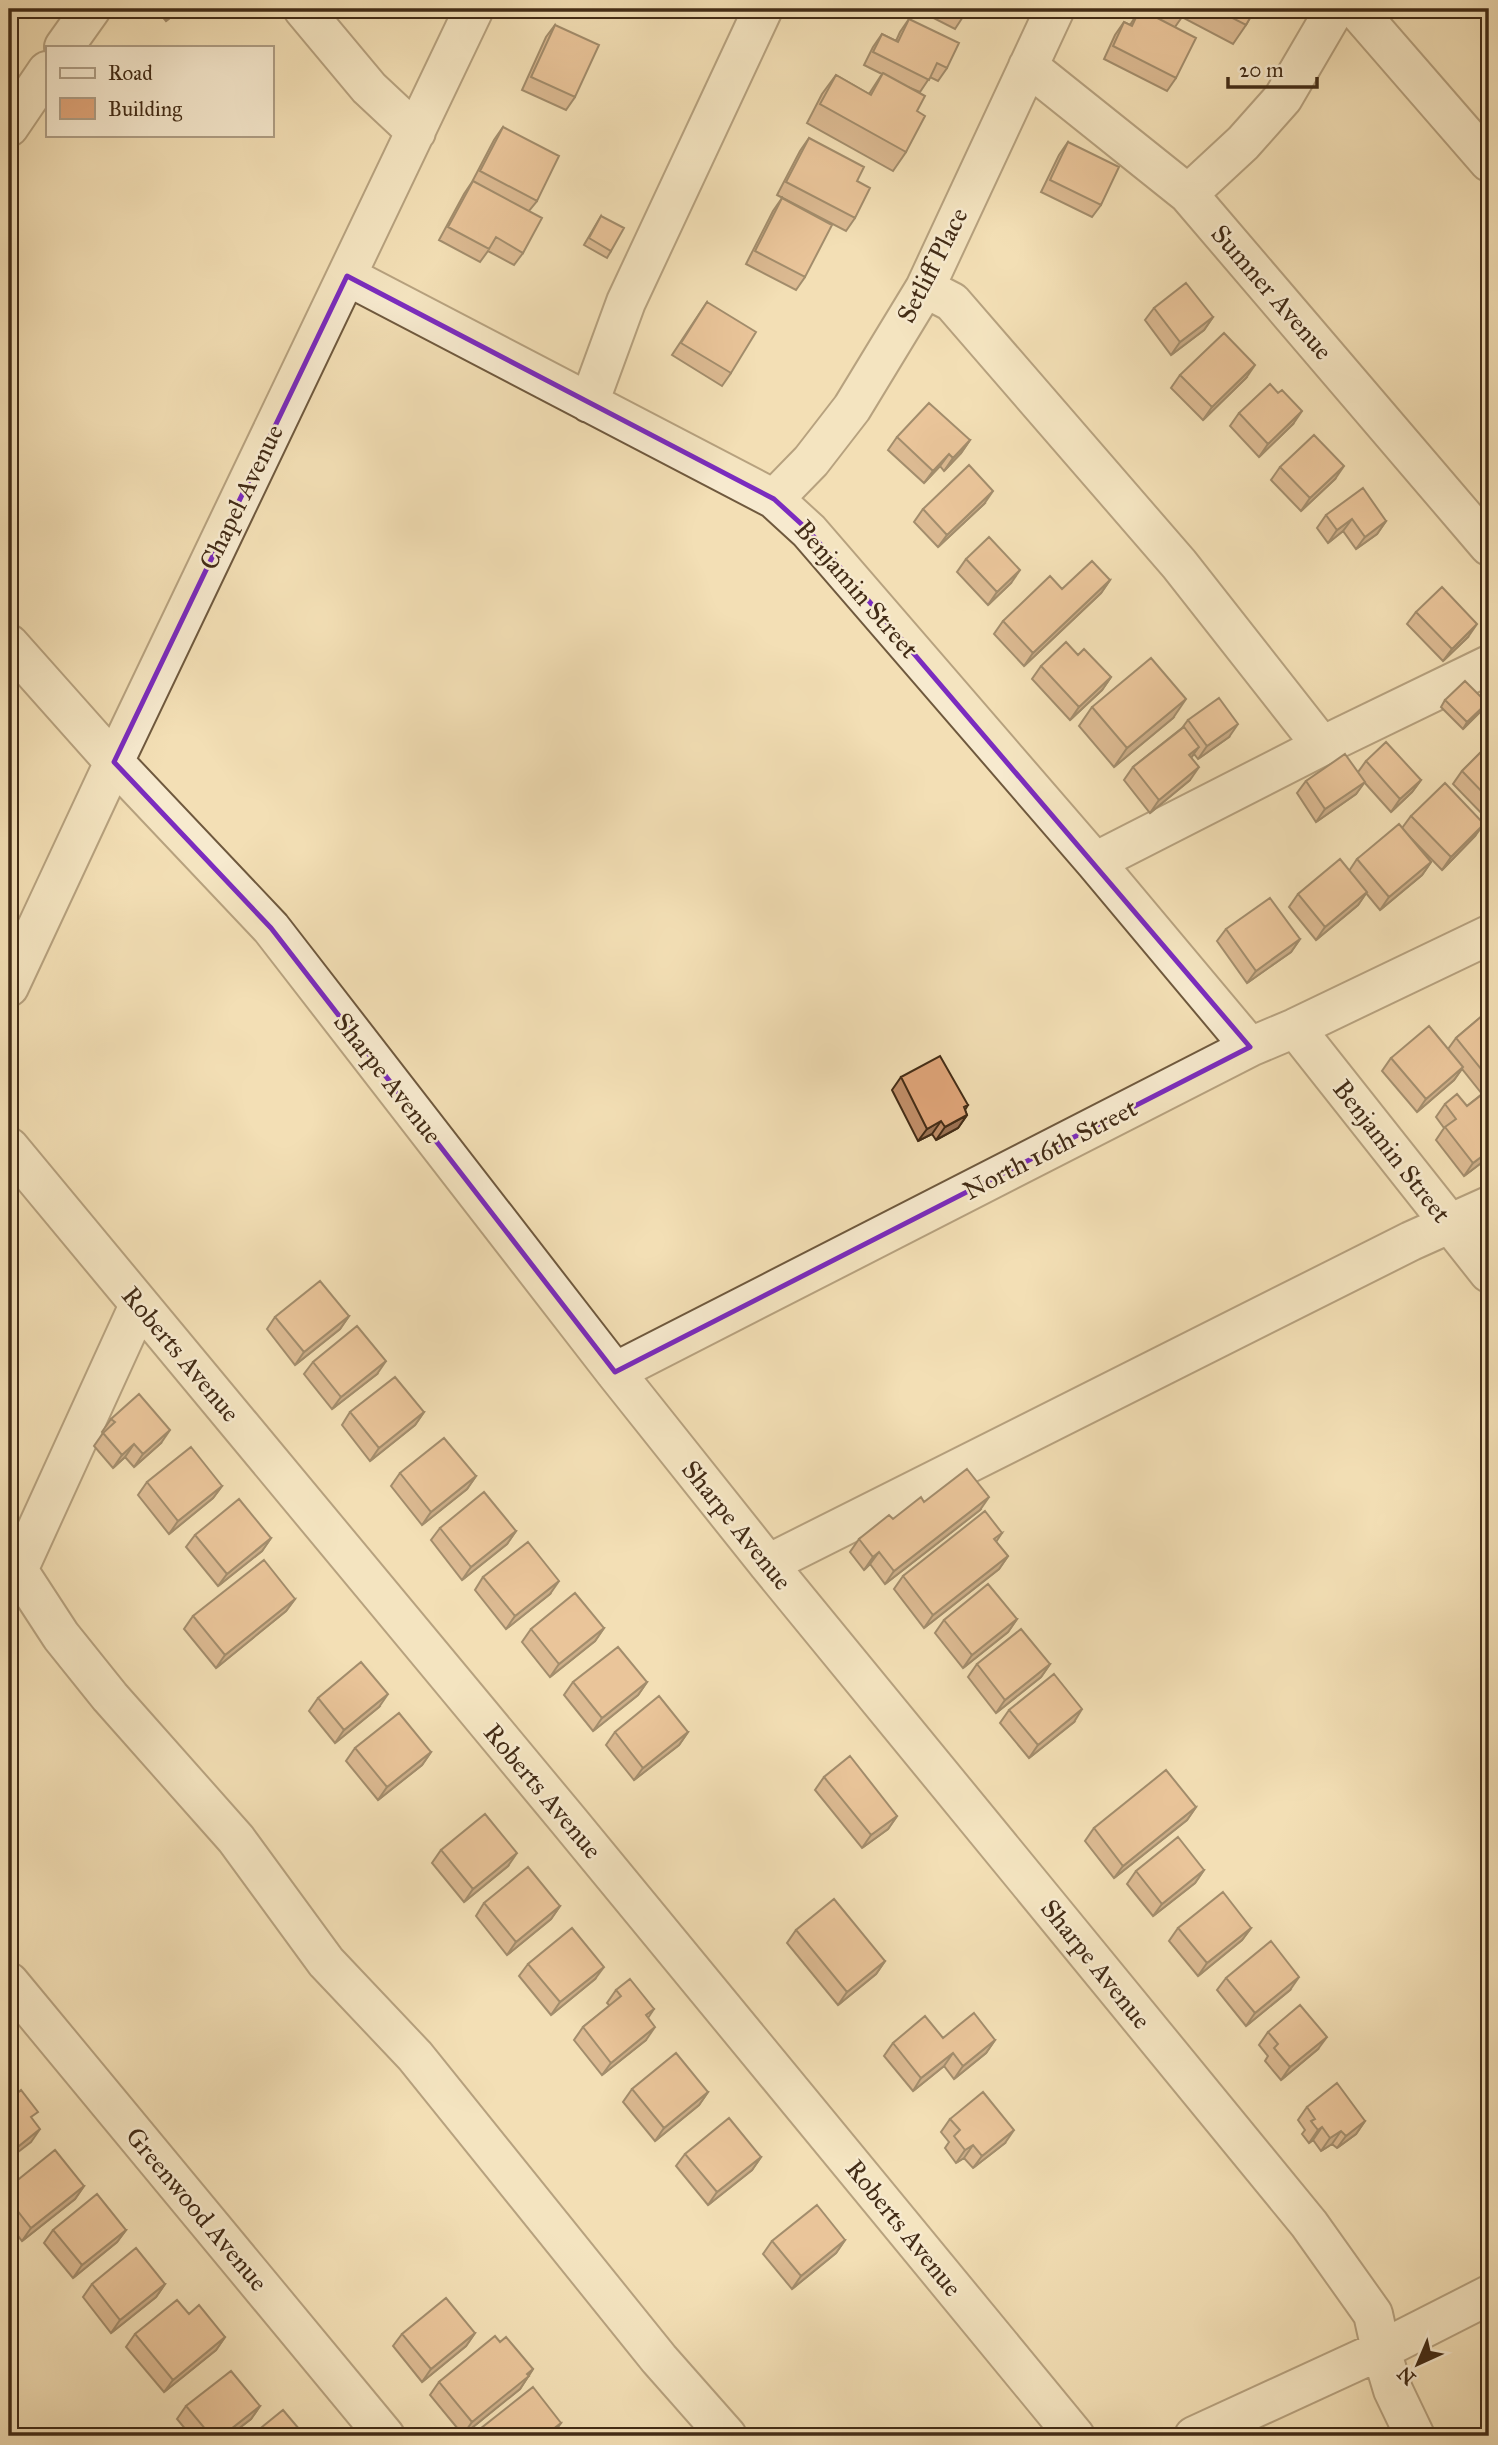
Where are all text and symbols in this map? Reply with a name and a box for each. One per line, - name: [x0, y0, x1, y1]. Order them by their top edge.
- legend: [46, 46, 273, 136]
- scale bar: [1228, 46, 1318, 90]
- text: 20 m: [1239, 57, 1284, 83]
- text: Road: [108, 60, 153, 86]
- text: Building: [108, 96, 182, 122]
- street label: Setliff Place: [889, 202, 975, 328]
- street label: Sumner Avenue: [1204, 218, 1340, 366]
- street label: Chapel Avenue: [192, 419, 290, 575]
- street label: Benjamin Street: [788, 513, 926, 665]
- street label: Sharpe Avenue: [327, 1006, 449, 1150]
- street label: Benjamin Street: [1326, 1073, 1458, 1229]
- street label: North 16th Street: [958, 1091, 1142, 1207]
- street label: Roberts Avenue: [115, 1280, 247, 1428]
- street label: Sharpe Avenue: [675, 1454, 799, 1596]
- street label: Roberts Avenue: [477, 1717, 609, 1865]
- street label: Sharpe Avenue: [1034, 1893, 1158, 2035]
- street label: Greenwood Avenue: [119, 2120, 275, 2298]
- street label: Roberts Avenue: [839, 2153, 969, 2303]
- north arrow: [1382, 2330, 1452, 2400]
- text: N: [1393, 2362, 1420, 2390]

